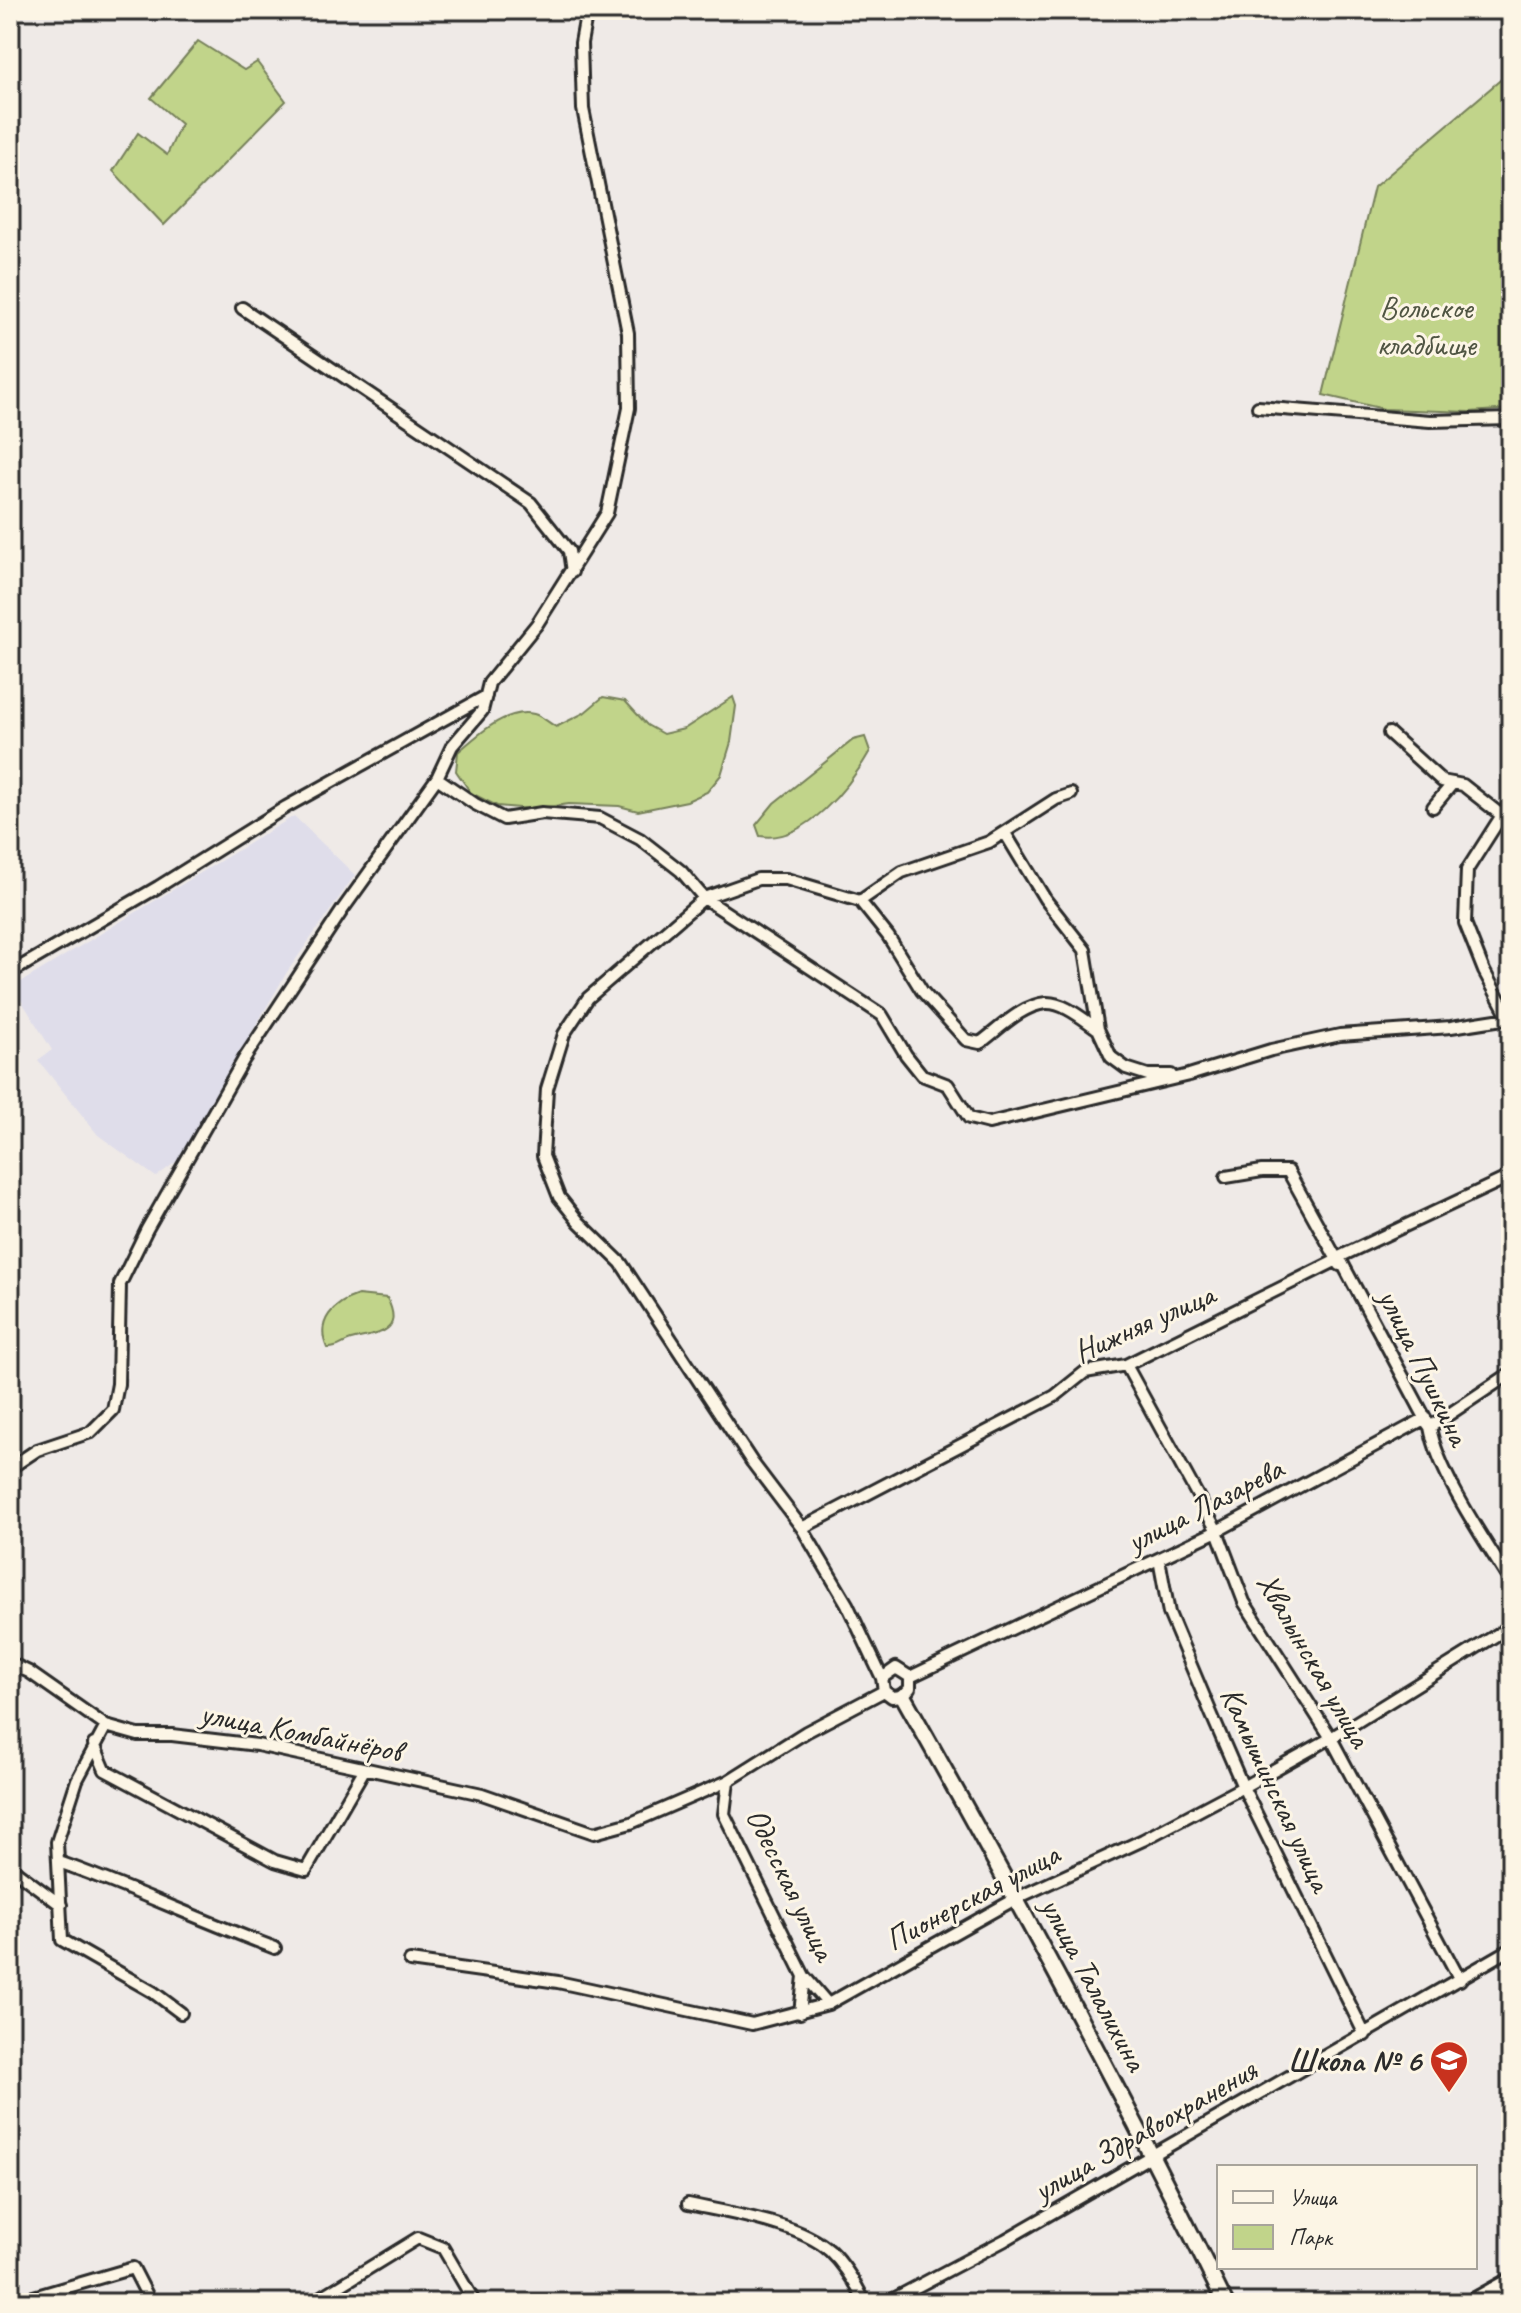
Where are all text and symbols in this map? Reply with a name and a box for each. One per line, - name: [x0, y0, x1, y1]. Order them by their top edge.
- park label: Вольское кладбище: [1376, 287, 1478, 365]
- street label: Нижняя улица: [1067, 1273, 1224, 1372]
- street label: улица Пушкина: [1368, 1280, 1481, 1454]
- street label: улица Лазарева: [1118, 1447, 1292, 1563]
- street label: Хвалынская улица: [1248, 1565, 1382, 1756]
- street label: Камышинская улица: [1211, 1680, 1343, 1901]
- street label: улица Комбайнёров: [195, 1692, 411, 1773]
- street label: Одесская улица: [737, 1801, 847, 1969]
- street label: Пионерская улица: [878, 1833, 1068, 1960]
- street label: улица Талалихина: [1030, 1888, 1158, 2080]
- school or university icon: Школа № 6: [1428, 2039, 1470, 2094]
- place label: Школа № 6: [1288, 2040, 1423, 2081]
- street label: улица Здравоохранения: [1024, 2049, 1265, 2212]
- legend: [1217, 2165, 1477, 2269]
- text: Улица: [1289, 2182, 1338, 2212]
- text: Парк: [1289, 2222, 1334, 2252]

